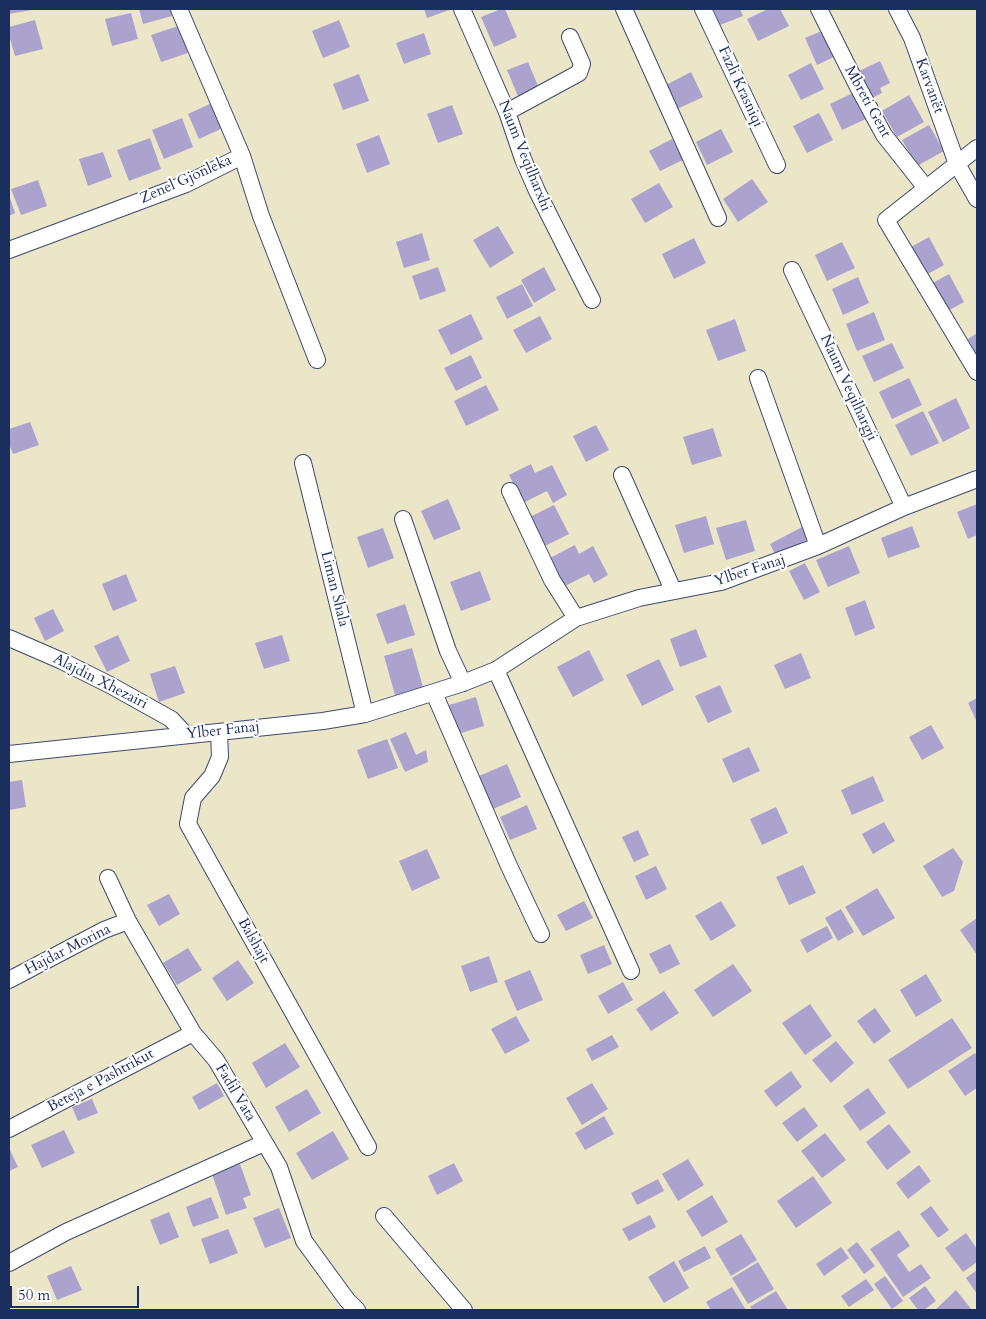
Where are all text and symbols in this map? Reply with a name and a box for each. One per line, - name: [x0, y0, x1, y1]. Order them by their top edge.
- street label: Fazli Krasniqi: [713, 44, 767, 130]
- street label: Karvanët: [911, 56, 947, 116]
- street label: Mbreti Gent: [840, 63, 894, 141]
- street label: Naum Veqilharxhi: [494, 98, 554, 214]
- street label: Zenel Gjonleka: [137, 152, 235, 208]
- street label: Naum Veqilhargji: [816, 332, 880, 444]
- street label: Liman Shala: [316, 549, 352, 629]
- street label: Ylber Fanaj: [712, 551, 788, 591]
- street label: Alajdin Xhezairi: [50, 650, 150, 714]
- street label: Ylber Fanaj: [185, 718, 261, 744]
- street label: Balshajt: [233, 915, 273, 967]
- street label: Hajdar Morina: [22, 921, 114, 979]
- street label: Beteja e Pashtrikut: [45, 1045, 157, 1117]
- street label: Fadil Vata: [211, 1061, 259, 1125]
- scale bar: [12, 1276, 141, 1308]
- text: 50 m: [18, 1285, 50, 1305]

